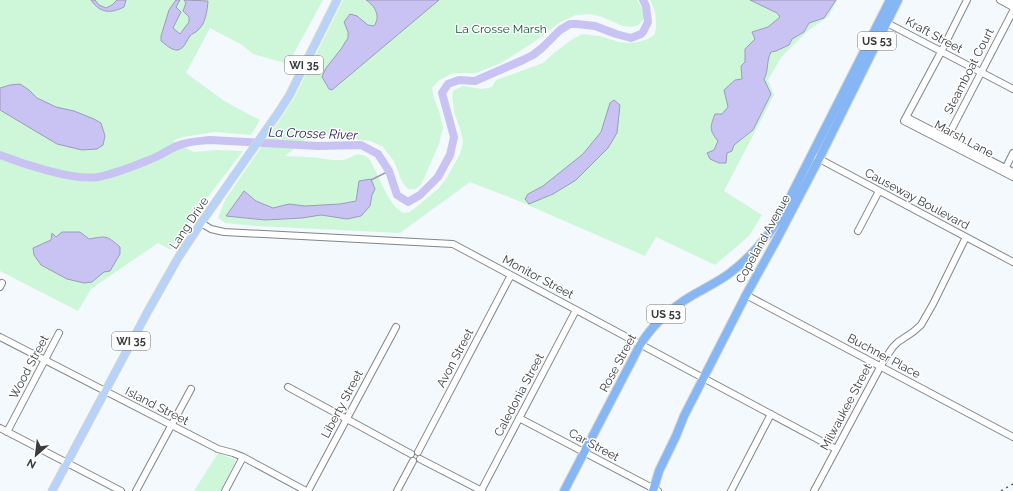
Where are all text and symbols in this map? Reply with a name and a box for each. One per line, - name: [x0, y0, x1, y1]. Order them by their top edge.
- street label: Kraft Street: [903, 14, 965, 56]
- park label: La Crosse Marsh: [455, 22, 547, 36]
- street label: Steamboat Court: [941, 26, 997, 116]
- road number: US 53: [858, 32, 896, 50]
- road number: WI 35: [285, 56, 323, 74]
- street label: Marsh Lane: [932, 118, 996, 160]
- water label: La Crosse River: [268, 124, 358, 143]
- street label: Causeway Boulevard: [862, 165, 972, 233]
- street label: Copeland Avenue: [733, 192, 793, 286]
- street label: Lang Drive: [167, 194, 211, 252]
- street label: Monitor Street: [500, 252, 576, 302]
- road number: US 53: [647, 305, 685, 323]
- street label: Avon Street: [434, 326, 476, 390]
- street label: Rose Street: [597, 331, 639, 395]
- street label: Buchner Place: [845, 331, 923, 381]
- road number: WI 35: [112, 332, 150, 350]
- street label: Wood Street: [6, 333, 52, 401]
- street label: Caledonia Street: [491, 351, 547, 439]
- street label: Milwaukee Street: [817, 361, 875, 453]
- street label: Liberty Street: [318, 368, 366, 440]
- street label: Island Street: [123, 384, 191, 428]
- street label: Car Street: [566, 426, 622, 464]
- north arrow: [16, 435, 56, 475]
- text: N: [25, 456, 38, 471]

